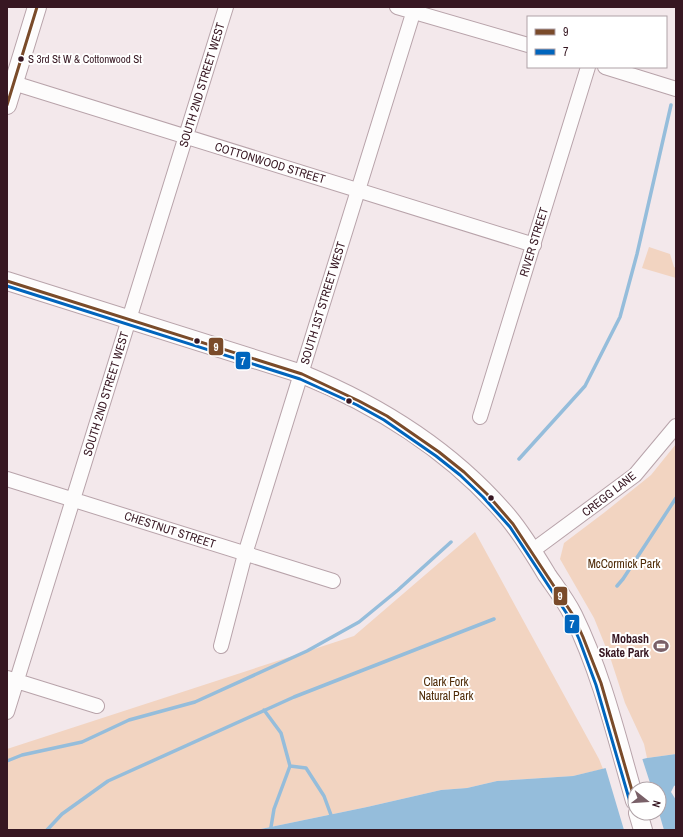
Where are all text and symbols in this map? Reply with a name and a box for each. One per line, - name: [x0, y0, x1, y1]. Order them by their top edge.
- legend: [527, 16, 667, 68]
- street label: SOUTH 2ND STREET WEST: [175, 21, 229, 149]
- text: 9: [563, 24, 568, 40]
- text: 7: [563, 44, 569, 60]
- place label: S 3rd St W & Cottonwood St: [28, 52, 142, 66]
- marker: S 3rd St W & Cottonwood St: [16, 54, 26, 64]
- street label: COTTONWOOD STREET: [213, 139, 327, 187]
- street label: RIVER STREET: [516, 205, 552, 279]
- street label: SOUTH 1ST STREET WEST: [297, 240, 349, 366]
- street label: SOUTH 2ND STREET WEST: [79, 330, 133, 458]
- unlabelled marker: [192, 336, 202, 346]
- line badge: 9: [208, 337, 224, 356]
- text: 9: [213, 340, 219, 354]
- line badge: 7: [235, 351, 251, 370]
- text: 7: [240, 354, 246, 368]
- unlabelled marker: [344, 396, 354, 406]
- street label: CREGG LANE: [579, 468, 639, 520]
- unlabelled marker: [486, 493, 496, 503]
- street label: CHESTNUT STREET: [122, 508, 218, 552]
- park label: McCormick Park: [588, 556, 660, 572]
- line badge: 9: [553, 586, 568, 606]
- text: 9: [557, 589, 563, 603]
- line badge: 7: [564, 614, 580, 634]
- text: 7: [569, 617, 575, 631]
- place label: Mobash Skate Park: [599, 631, 650, 661]
- sports icon: Mobash Skate Park: [652, 637, 670, 655]
- park label: Clark Fork Natural Park: [419, 674, 473, 704]
- north arrow: [627, 781, 667, 821]
- text: N: [649, 799, 664, 809]

